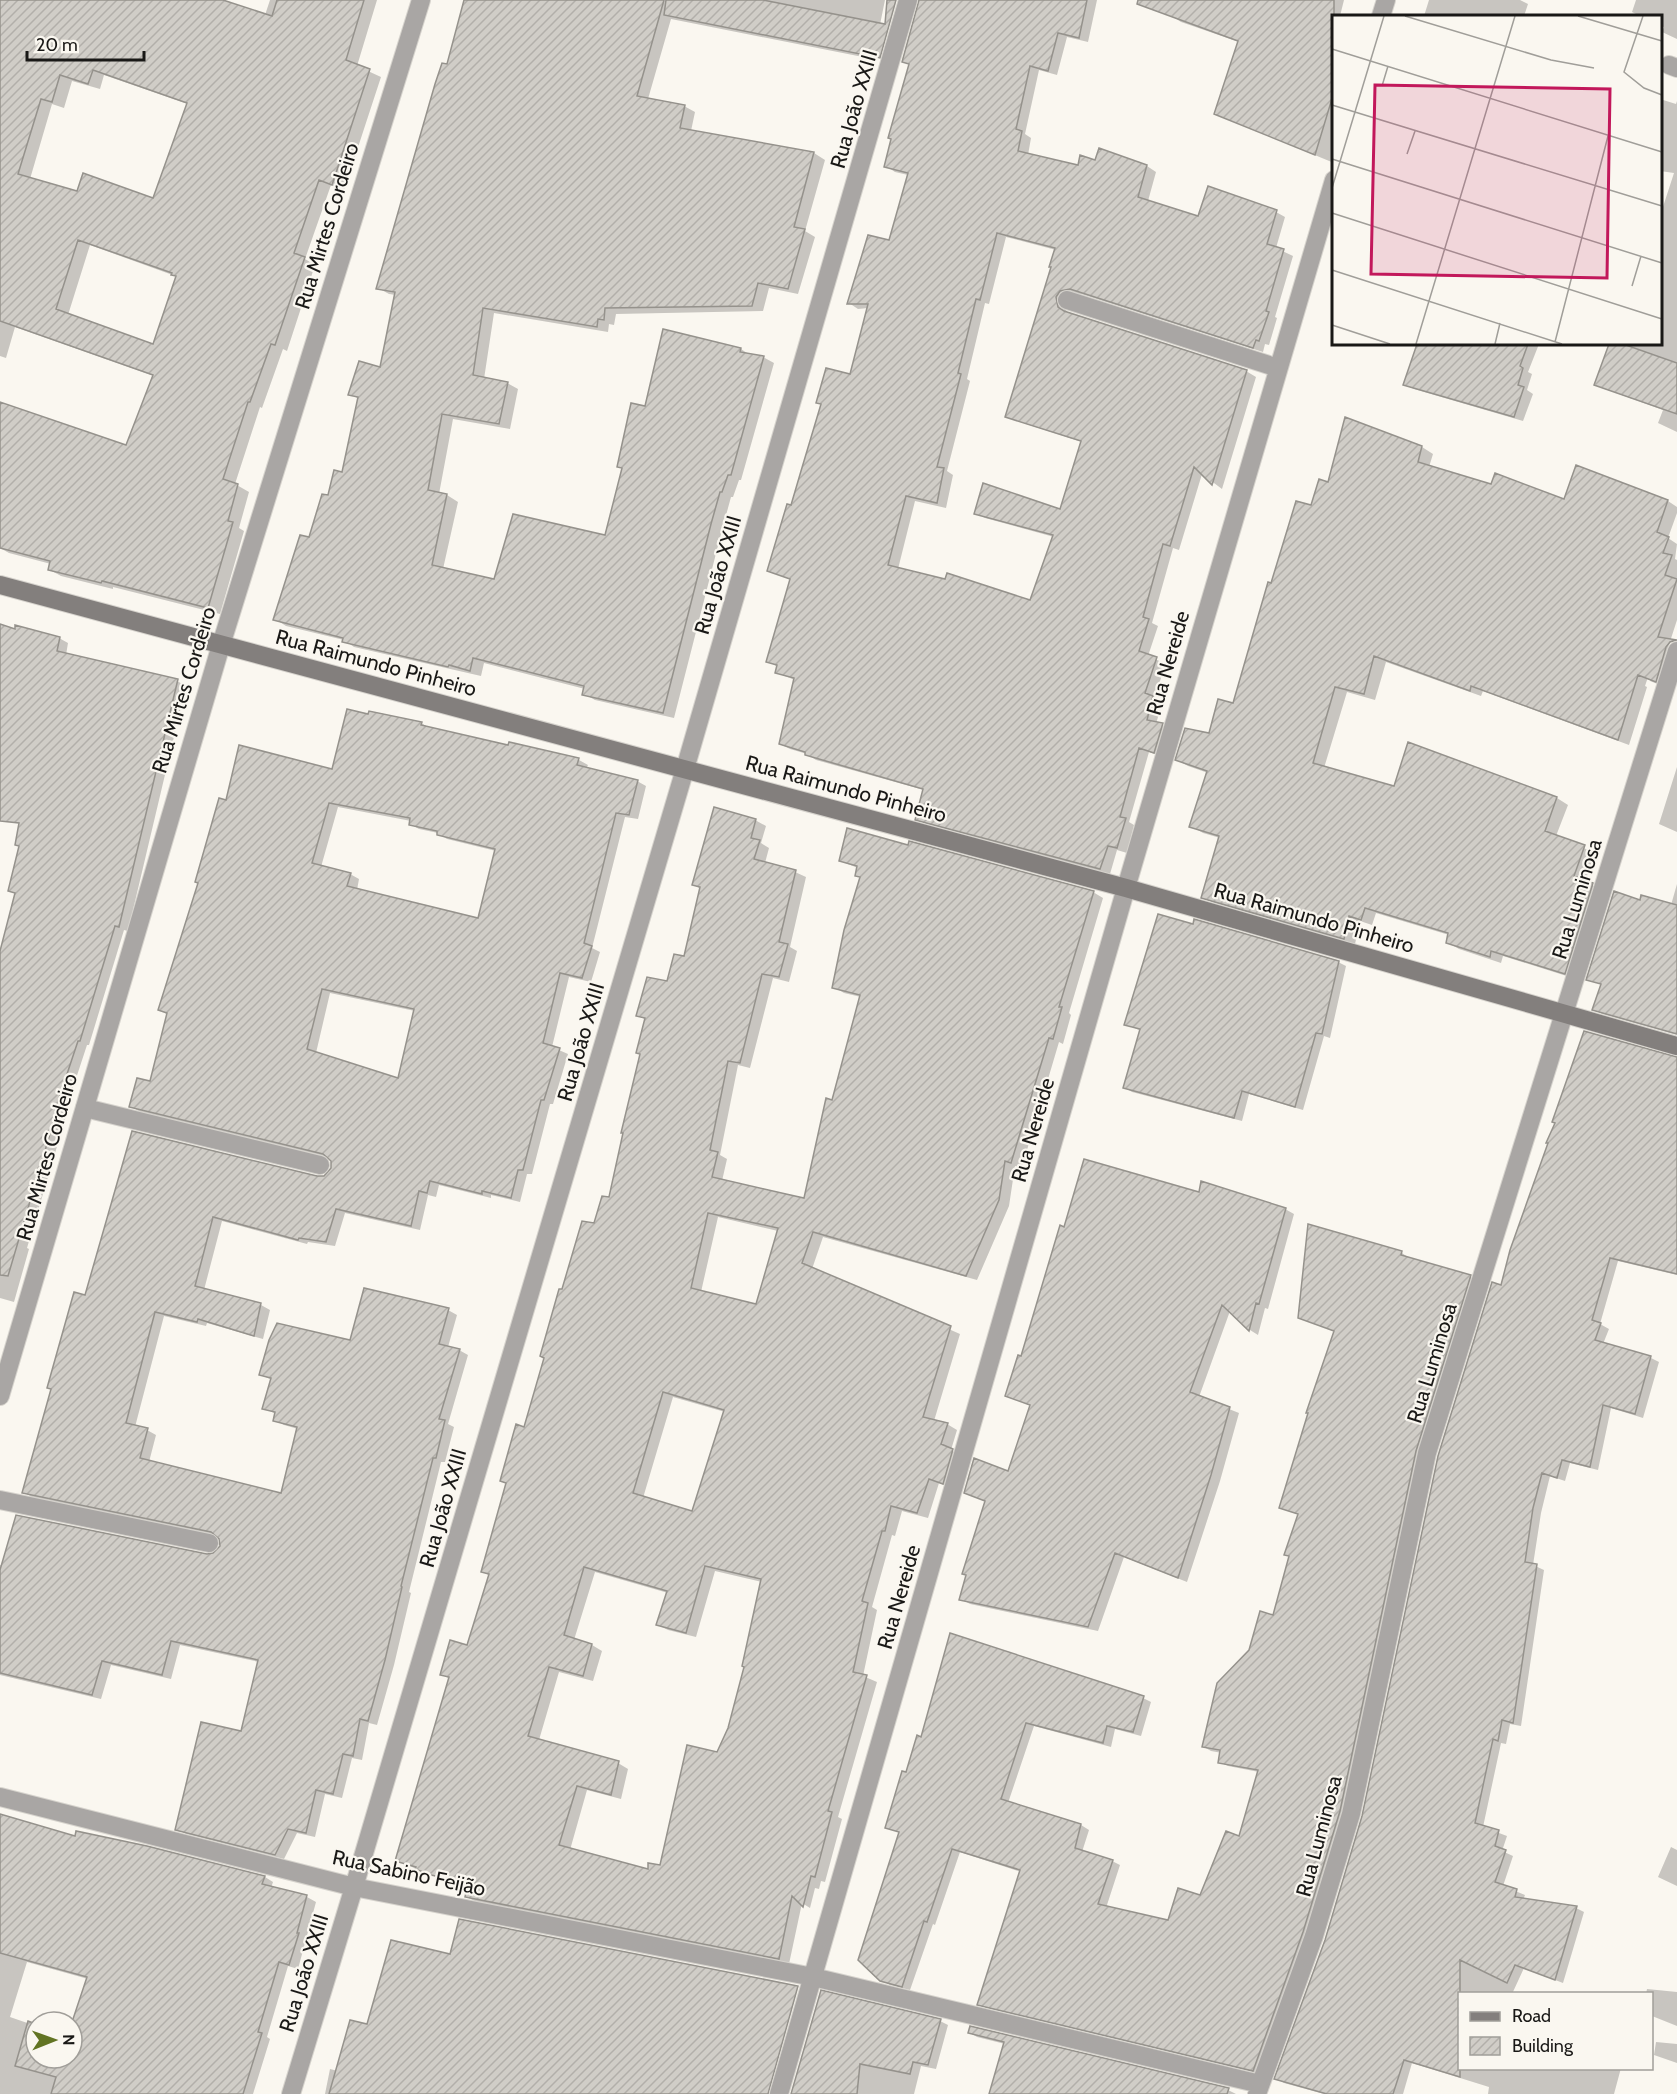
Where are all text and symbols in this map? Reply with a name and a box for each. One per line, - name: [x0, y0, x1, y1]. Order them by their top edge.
- inset map: [1332, 15, 1662, 345]
- scale bar: [27, 24, 144, 62]
- text: 20 m: [36, 34, 78, 56]
- street label: Rua João XXIII: [825, 47, 882, 171]
- street label: Rua Mirtes Cordeiro: [289, 140, 364, 312]
- street label: Rua João XXIII: [689, 513, 746, 637]
- street label: Rua Mirtes Cordeiro: [146, 604, 221, 776]
- street label: Rua Nereide: [1141, 608, 1194, 718]
- street label: Rua Raimundo Pinheiro: [273, 624, 479, 701]
- street label: Rua Raimundo Pinheiro: [743, 750, 949, 827]
- street label: Rua Luminosa: [1546, 836, 1607, 962]
- street label: Rua Raimundo Pinheiro: [1211, 877, 1417, 958]
- street label: Rua João XXIII: [552, 980, 609, 1104]
- street label: Rua Mirtes Cordeiro: [11, 1070, 82, 1243]
- street label: Rua Nereide: [1006, 1075, 1059, 1185]
- street label: Rua Luminosa: [1401, 1300, 1462, 1426]
- street label: Rua João XXIII: [414, 1446, 471, 1570]
- street label: Rua Nereide: [872, 1542, 925, 1652]
- street label: Rua Luminosa: [1290, 1772, 1347, 1899]
- street label: Rua Sabino Feijão: [330, 1844, 488, 1902]
- street label: Rua João XXIII: [274, 1911, 333, 2035]
- legend: [1458, 1992, 1653, 2070]
- text: Road: [1512, 2005, 1551, 2027]
- north arrow: [24, 2010, 84, 2070]
- text: N: [59, 2034, 78, 2046]
- text: Building: [1512, 2035, 1574, 2057]

